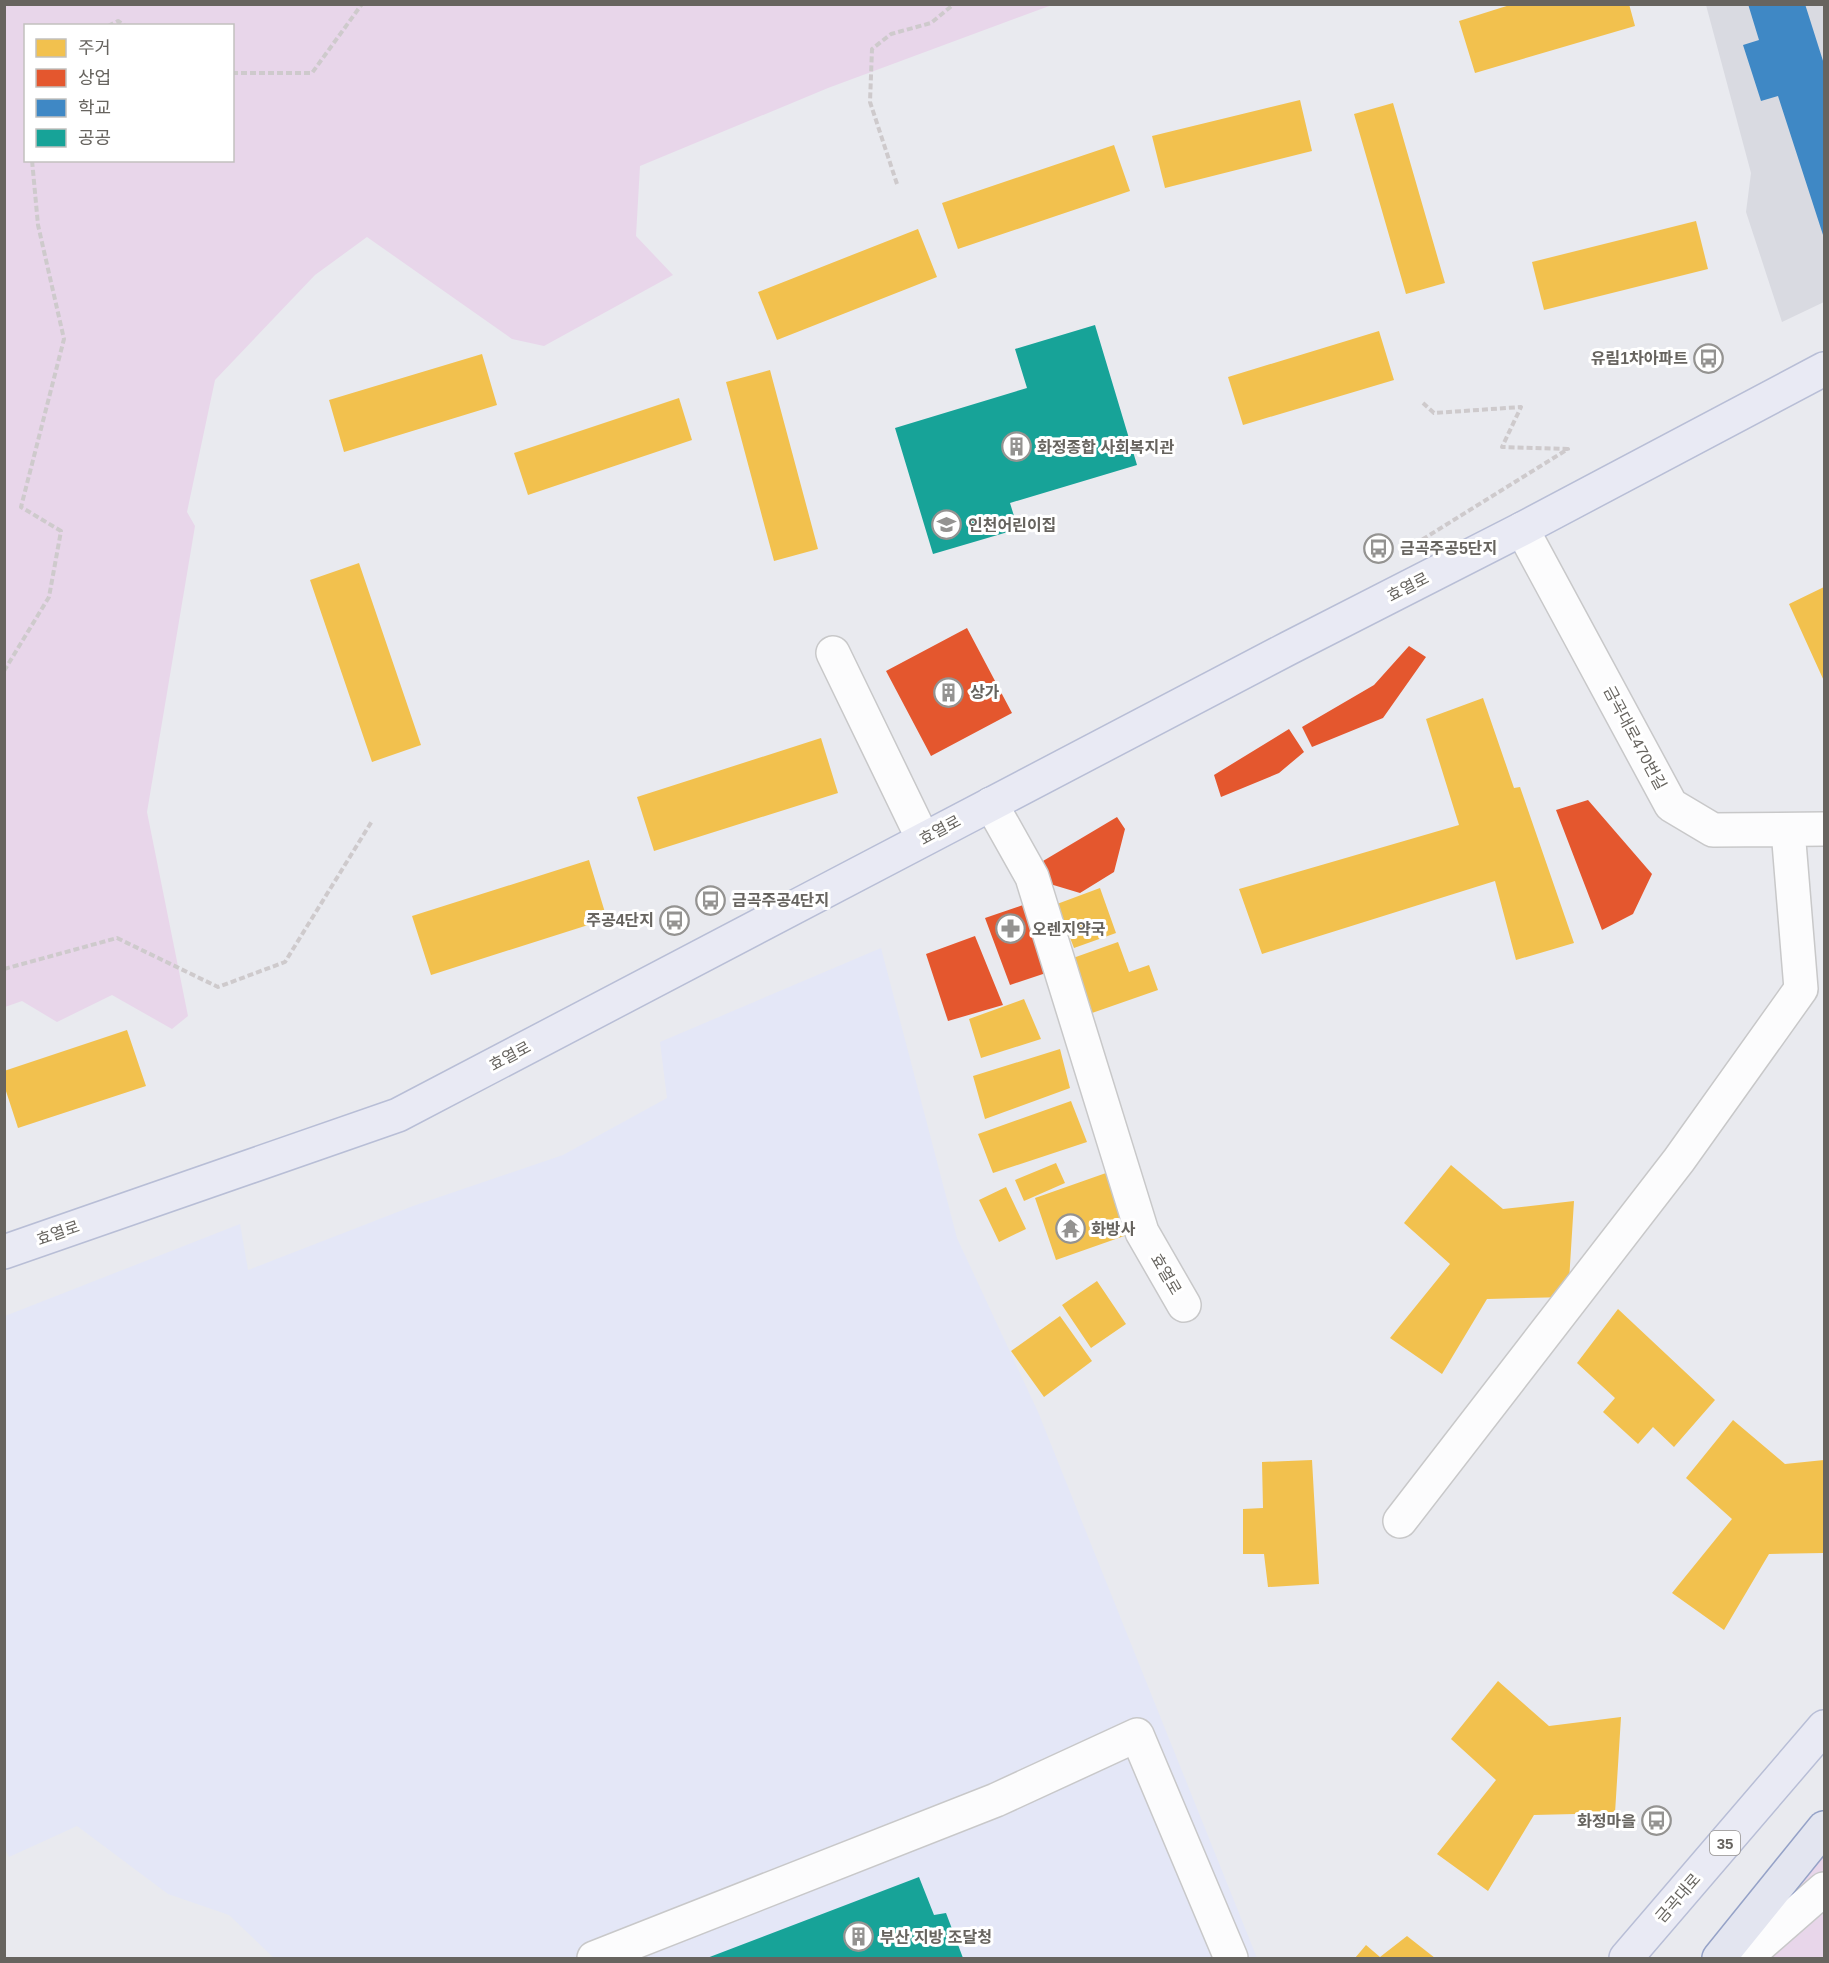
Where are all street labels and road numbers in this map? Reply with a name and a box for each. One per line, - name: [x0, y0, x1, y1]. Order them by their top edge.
- street label: 효열로: [1384, 569, 1432, 605]
- street label: 금곡대로470번길: [1600, 683, 1670, 793]
- street label: 효열로: [917, 812, 964, 848]
- street label: 효열로: [487, 1038, 534, 1074]
- street label: 효열로: [34, 1218, 82, 1248]
- street label: 효열로: [1148, 1251, 1185, 1298]
- road number: 35: [1710, 1831, 1740, 1855]
- street label: 금곡대로: [1652, 1870, 1704, 1926]

